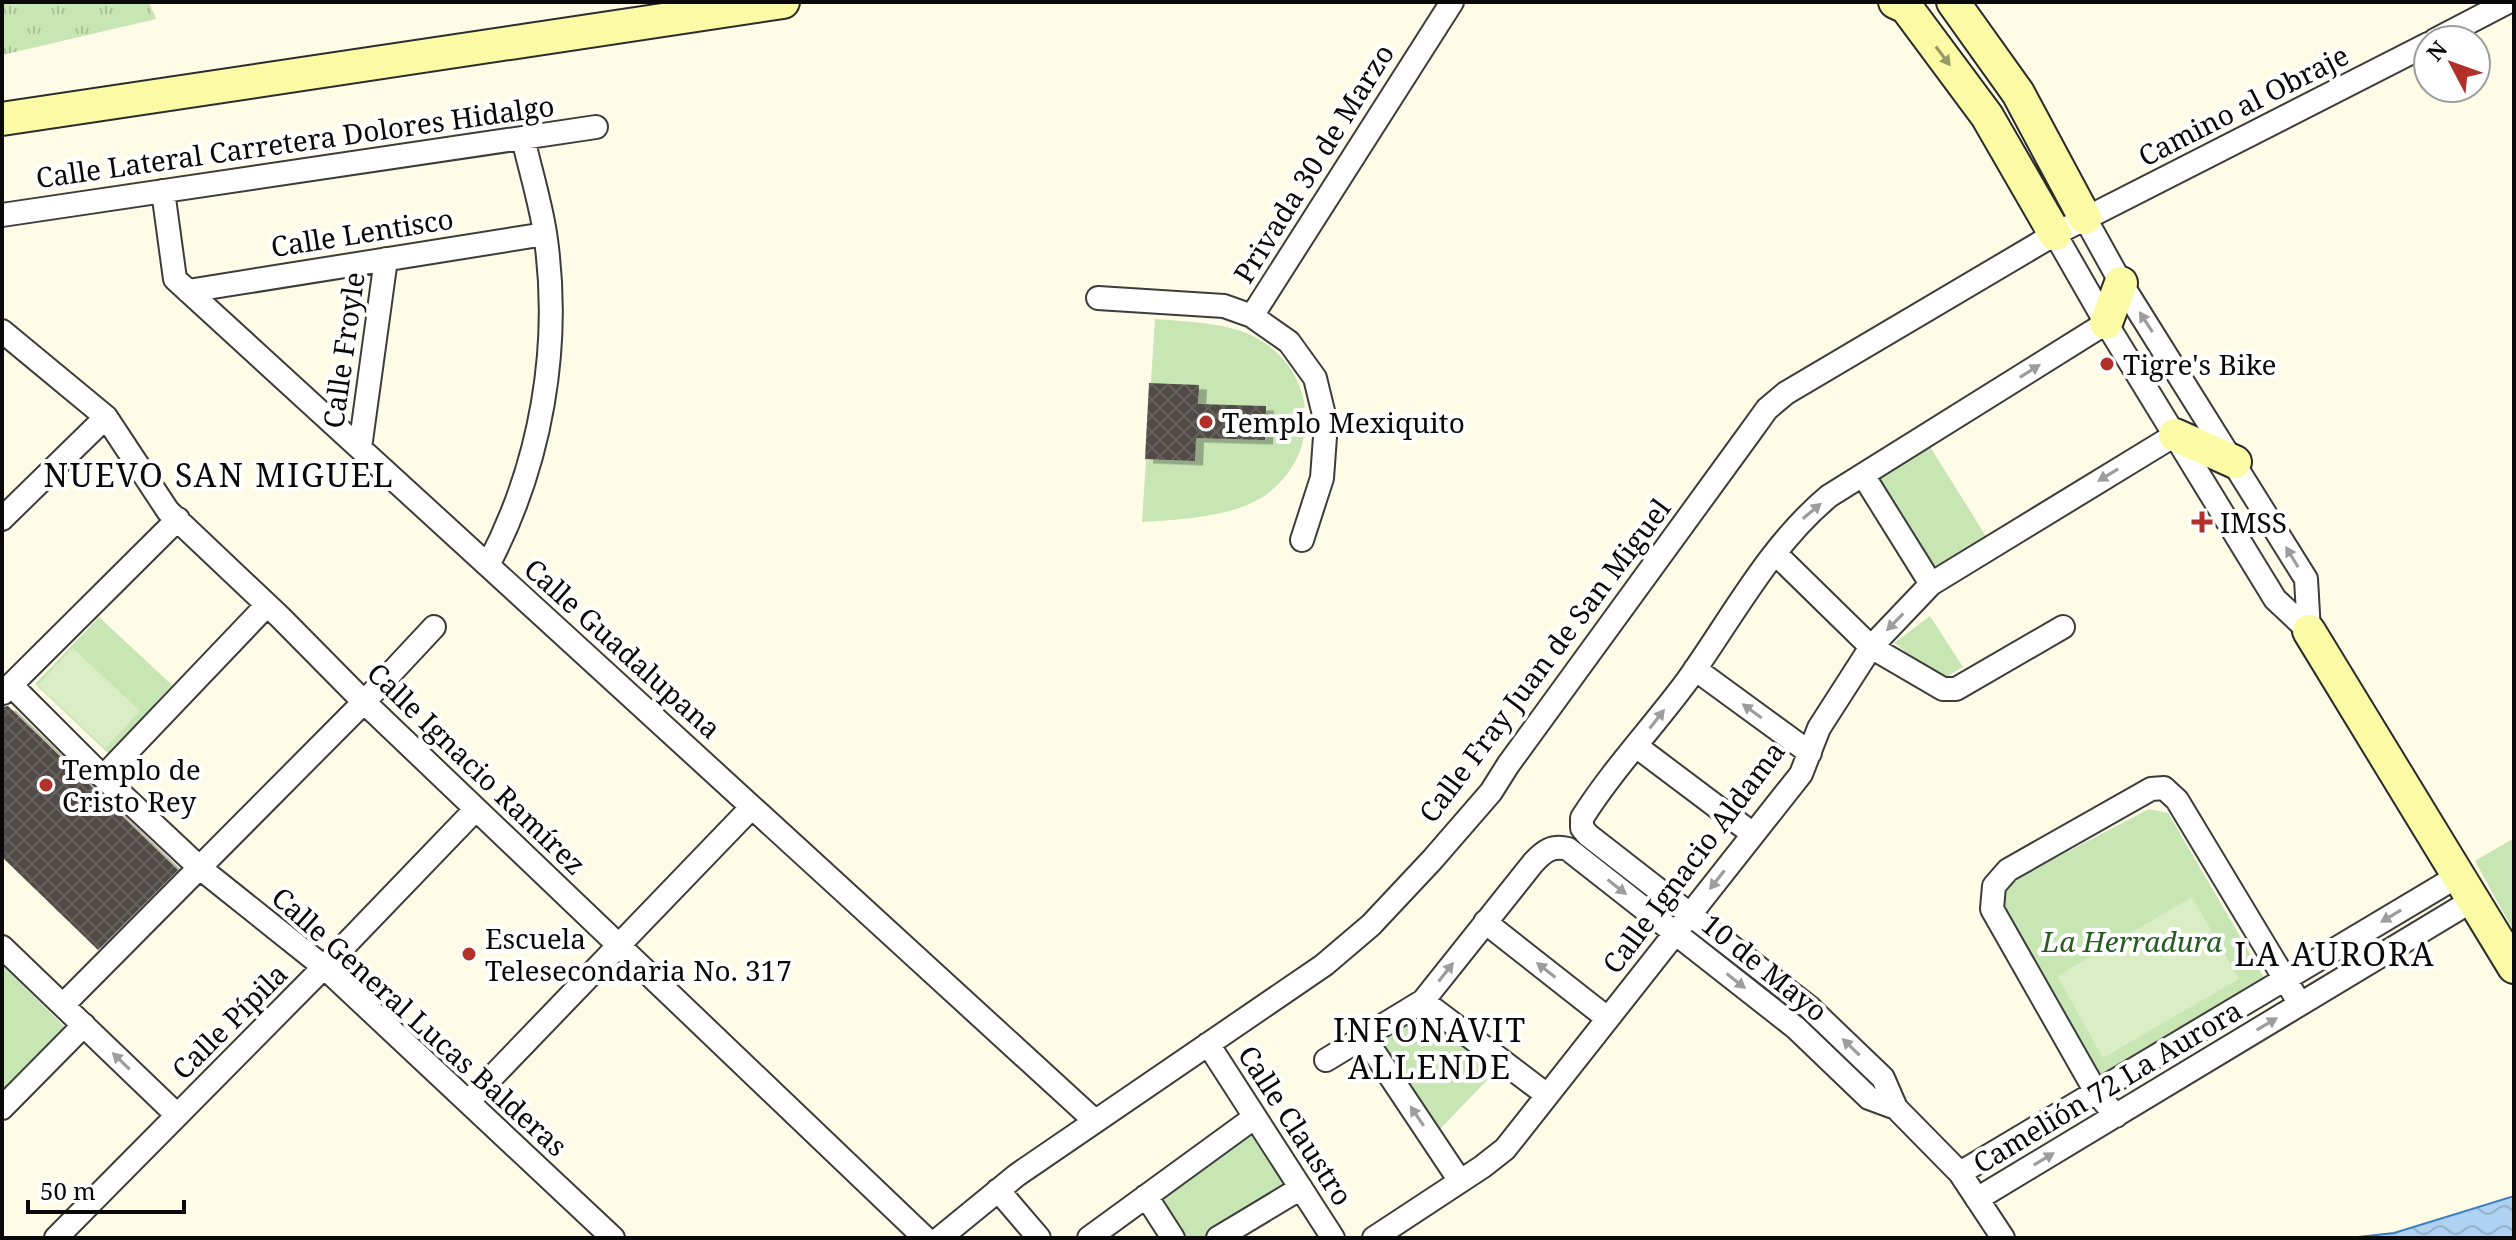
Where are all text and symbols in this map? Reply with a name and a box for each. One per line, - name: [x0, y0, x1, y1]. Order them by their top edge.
- north arrow: [2412, 24, 2492, 104]
- text: N: [2419, 34, 2453, 67]
- street label: Privada 30 de Marzo: [1224, 36, 1402, 290]
- street label: Camino al Obraje: [2131, 36, 2355, 174]
- one-way arrow: [1934, 46, 1950, 66]
- street label: Calle Lateral Carretera Dolores Hidalgo: [33, 86, 557, 196]
- street label: Calle Lentisco: [268, 199, 456, 265]
- street label: Calle Froyle: [313, 269, 373, 431]
- one-way arrow: [2139, 311, 2153, 333]
- place label: Tigre's Bike: [2123, 345, 2277, 383]
- marker: Tigre's Bike: [2098, 355, 2116, 373]
- one-way arrow: [2019, 364, 2041, 378]
- place label: Templo Mexiquito: [1222, 403, 1465, 441]
- marker: Templo Mexiquito: [1197, 413, 1215, 431]
- district label: NUEVO SAN MIGUEL: [43, 453, 395, 496]
- one-way arrow: [2097, 468, 2119, 482]
- street label: Calle Fray Juan de San Miguel: [1410, 490, 1679, 830]
- one-way arrow: [1801, 503, 1821, 520]
- place label: IMSS: [2220, 503, 2287, 541]
- marker: IMSS: [2191, 511, 2213, 533]
- one-way arrow: [2286, 546, 2300, 568]
- street label: Calle Guadalupana: [517, 549, 729, 747]
- one-way arrow: [1886, 612, 1904, 631]
- street label: Calle Ignacio Ramírez: [360, 654, 594, 882]
- one-way arrow: [1742, 704, 1763, 720]
- one-way arrow: [1648, 709, 1665, 729]
- street label: Calle Ignacio Aldama: [1593, 733, 1793, 981]
- place label: Templo de Cristo Rey: [62, 750, 201, 820]
- marker: Templo de Cristo Rey: [37, 776, 55, 794]
- one-way arrow: [1709, 870, 1725, 890]
- street label: Calle General Lucas Balderas: [264, 878, 576, 1164]
- one-way arrow: [1607, 878, 1627, 895]
- street label: 10 de Mayo: [1694, 905, 1836, 1029]
- one-way arrow: [2380, 909, 2402, 923]
- place label: Escuela Telesecondaria No. 317: [485, 919, 792, 989]
- park label: La Herradura: [2041, 922, 2223, 960]
- district label: LA AURORA: [2234, 932, 2436, 975]
- marker: Escuela Telesecondaria No. 317: [460, 945, 478, 963]
- street label: Calle Pípila: [163, 955, 295, 1087]
- one-way arrow: [1437, 962, 1453, 982]
- one-way arrow: [1536, 963, 1556, 979]
- one-way arrow: [1726, 972, 1746, 988]
- street label: Camelión 72 La Aurora: [1966, 991, 2248, 1181]
- district label: INFONAVIT ALLENDE: [1333, 1008, 1527, 1088]
- one-way arrow: [2256, 1018, 2278, 1032]
- street label: Calle Claustro: [1230, 1038, 1362, 1212]
- one-way arrow: [1841, 1038, 1860, 1056]
- one-way arrow: [112, 1052, 131, 1070]
- one-way arrow: [1410, 1106, 1425, 1127]
- one-way arrow: [2033, 1152, 2055, 1166]
- scale bar: [28, 1164, 184, 1214]
- text: 50 m: [40, 1174, 96, 1207]

